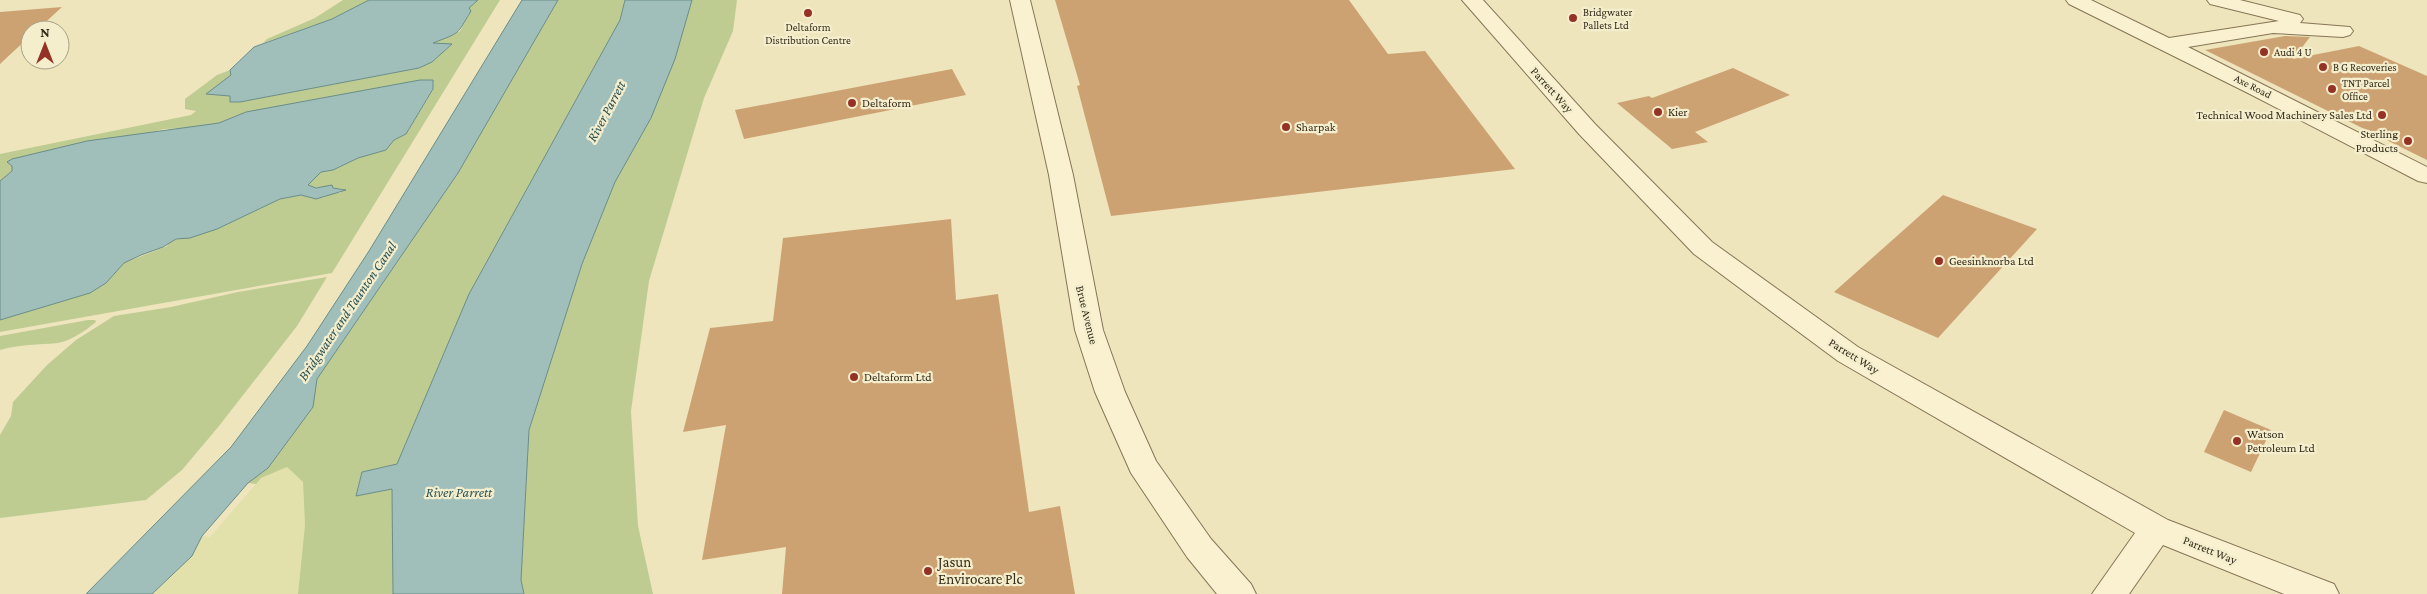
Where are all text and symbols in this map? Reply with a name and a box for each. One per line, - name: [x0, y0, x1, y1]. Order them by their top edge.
- place label: Bridgwater Pallets Ltd: [1583, 6, 1632, 31]
- marker: Deltaform Distribution Centre: [802, 7, 814, 19]
- marker: Bridgwater Pallets Ltd: [1567, 12, 1579, 24]
- north arrow: [20, 20, 70, 70]
- place label: Deltaform Distribution Centre: [765, 21, 851, 46]
- text: N: [40, 24, 50, 40]
- marker: Audi 4 U: [2258, 46, 2270, 58]
- place label: Audi 4 U: [2274, 46, 2312, 58]
- marker: B G Recoveries: [2317, 61, 2329, 73]
- place label: B G Recoveries: [2333, 61, 2397, 73]
- street label: Parrett Way: [1528, 64, 1576, 116]
- street label: Axe Road: [2232, 72, 2274, 101]
- water label: River Parrett: [583, 77, 629, 144]
- place label: TNT Parcel Office: [2342, 77, 2390, 102]
- marker: TNT Parcel Office: [2326, 83, 2338, 95]
- place label: Deltaform: [862, 96, 912, 110]
- marker: Deltaform: [846, 97, 858, 109]
- place label: Kier: [1668, 105, 1688, 119]
- marker: Kier: [1652, 106, 1664, 118]
- place label: Technical Wood Machinery Sales Ltd: [2196, 108, 2373, 122]
- marker: Technical Wood Machinery Sales Ltd: [2376, 109, 2388, 121]
- place label: Sharpak: [1296, 120, 1336, 134]
- marker: Sharpak: [1280, 121, 1292, 133]
- place label: Sterling Products: [2356, 127, 2398, 155]
- marker: Sterling Products: [2402, 135, 2414, 147]
- water label: Bridgwater and Taunton Canal: [295, 238, 400, 383]
- place label: Geesinknorba Ltd: [1949, 254, 2035, 268]
- marker: Geesinknorba Ltd: [1933, 255, 1945, 267]
- street label: Brue Avenue: [1073, 284, 1101, 346]
- street label: Parrett Way: [1826, 335, 1882, 377]
- place label: Deltaform Ltd: [864, 370, 932, 384]
- marker: Deltaform Ltd: [848, 371, 860, 383]
- place label: Watson Petroleum Ltd: [2247, 427, 2315, 455]
- marker: Watson Petroleum Ltd: [2231, 435, 2243, 447]
- water label: River Parrett: [426, 484, 493, 500]
- street label: Parrett Way: [2181, 533, 2239, 567]
- place label: Jasun Envirocare Plc: [936, 554, 1024, 587]
- marker: Jasun Envirocare Plc: [922, 565, 934, 577]

